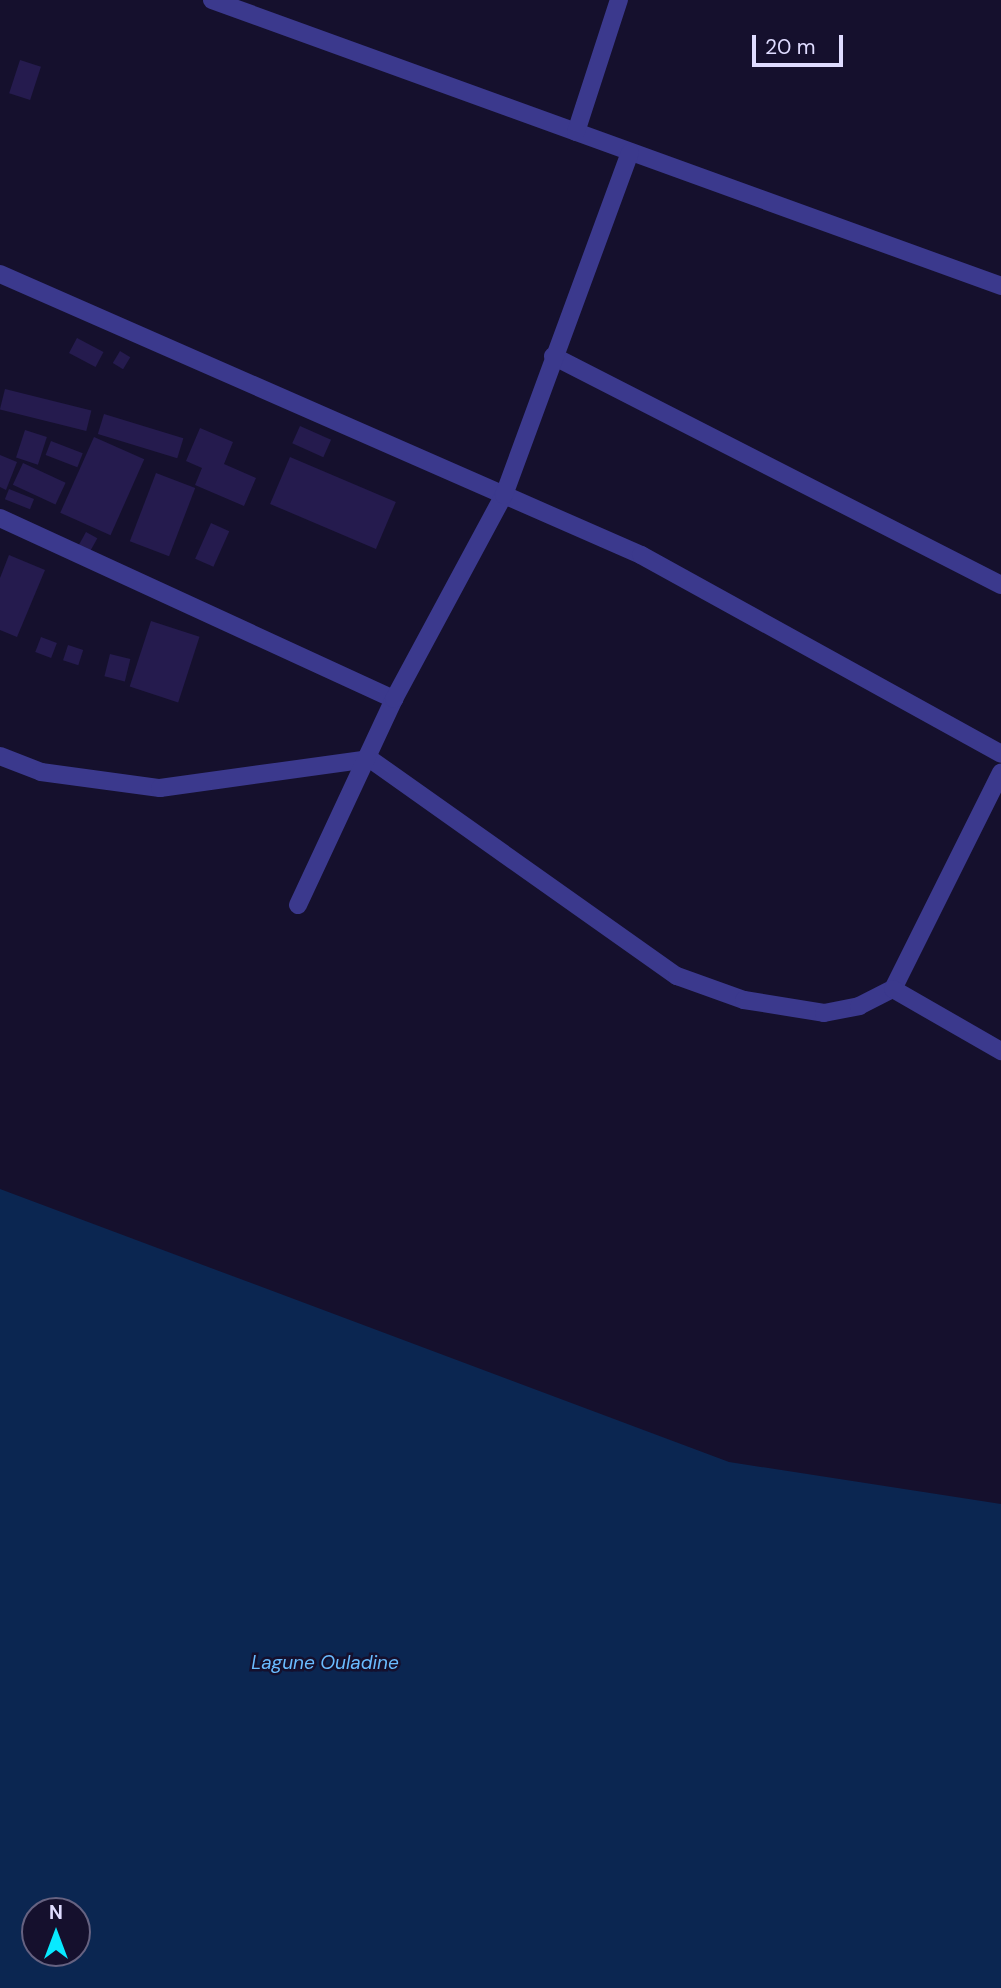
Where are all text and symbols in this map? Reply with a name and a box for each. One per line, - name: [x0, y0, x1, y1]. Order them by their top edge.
- scale bar: [756, 21, 847, 65]
- text: 20 m: [765, 33, 816, 61]
- water label: Lagune Ouladine: [251, 1652, 399, 1674]
- north arrow: [21, 1897, 91, 1967]
- text: N: [49, 1900, 63, 1925]

